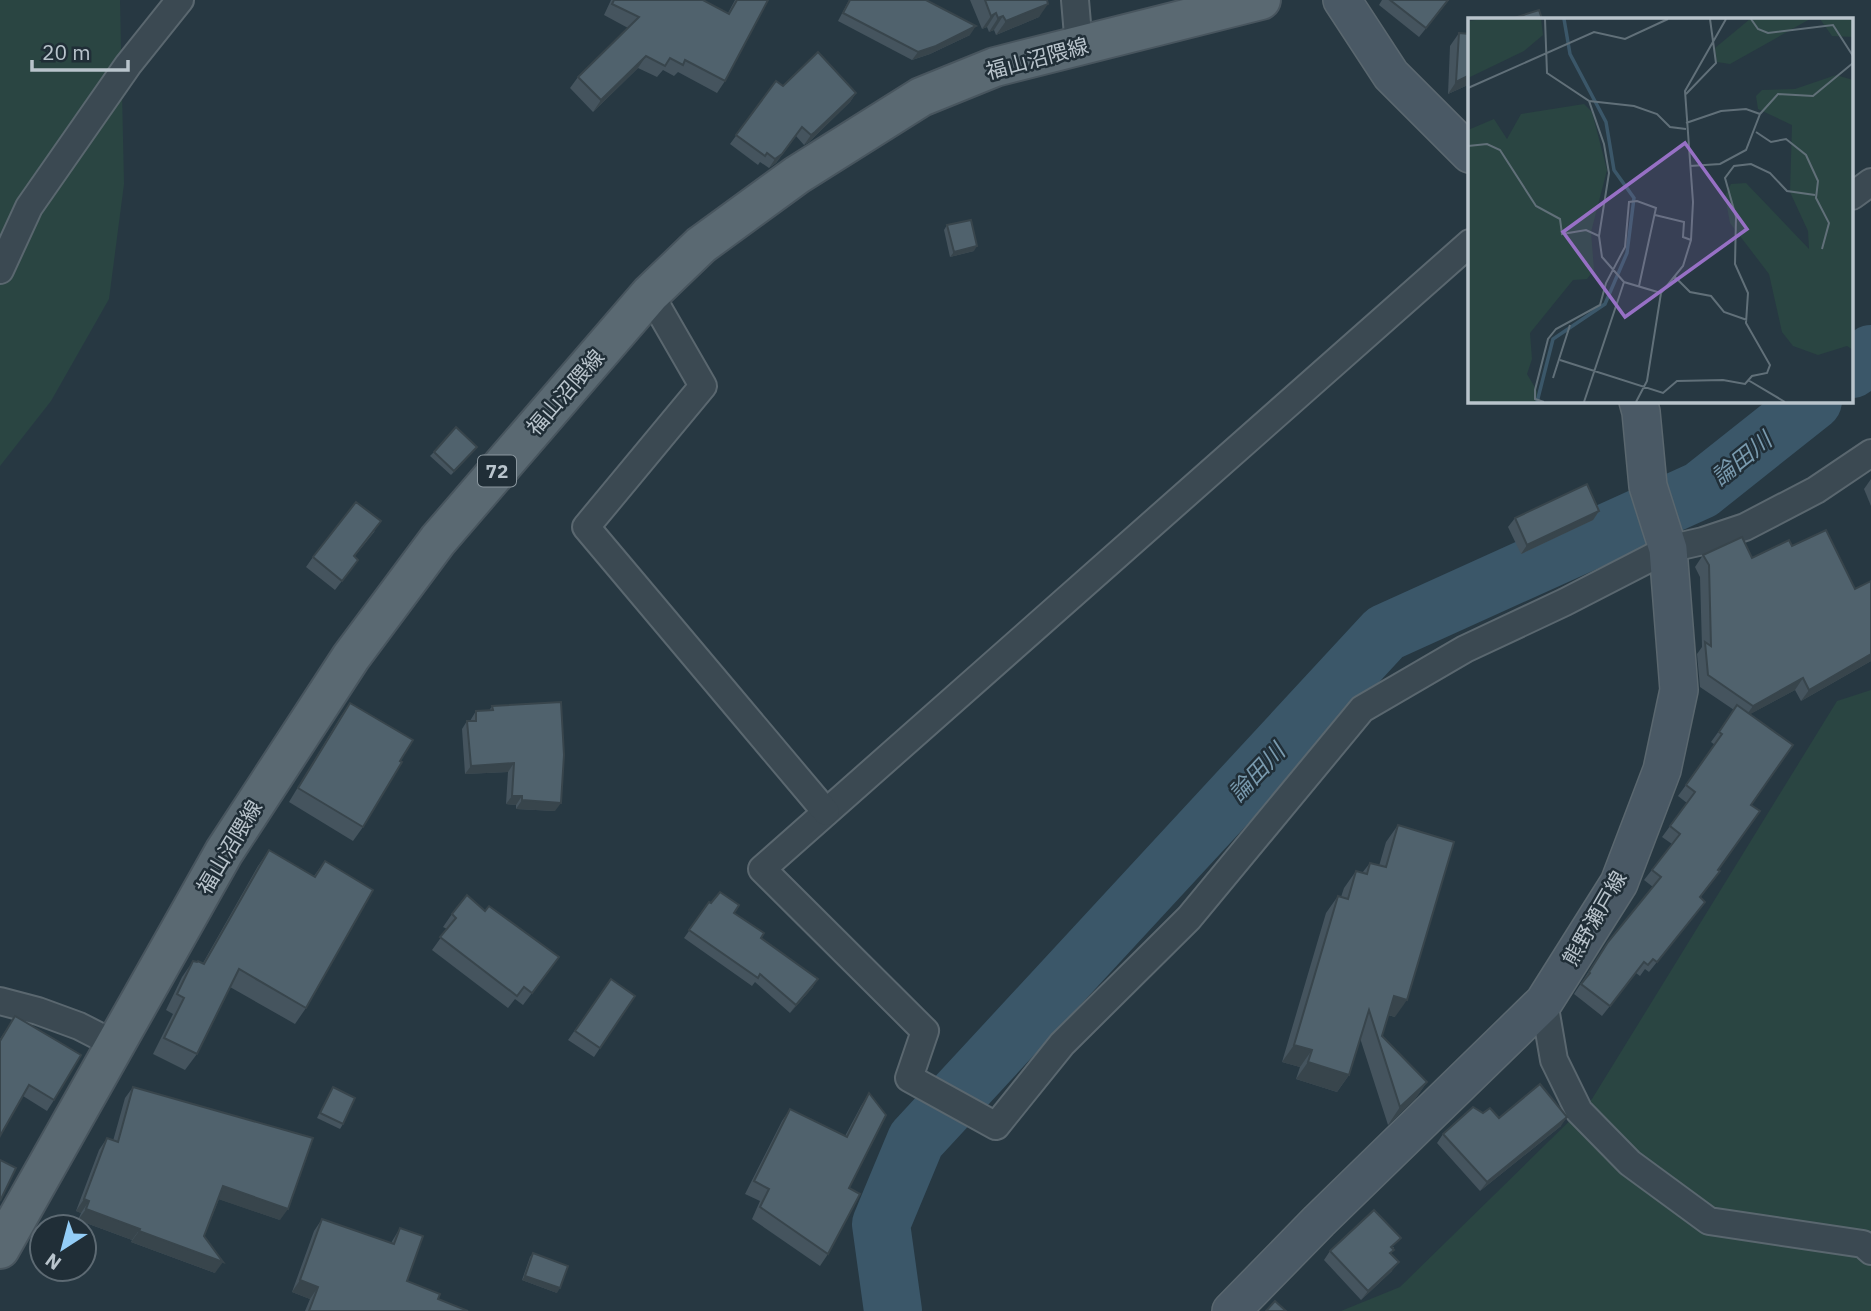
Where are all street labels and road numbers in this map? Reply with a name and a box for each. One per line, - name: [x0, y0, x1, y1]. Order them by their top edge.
- street label: 福山沼隈線: [983, 31, 1091, 85]
- street label: 福山沼隈線: [520, 343, 610, 441]
- road number: 72: [478, 456, 516, 486]
- street label: 福山沼隈線: [190, 795, 268, 899]
- street label: 熊野瀬戸線: [1556, 866, 1632, 970]

